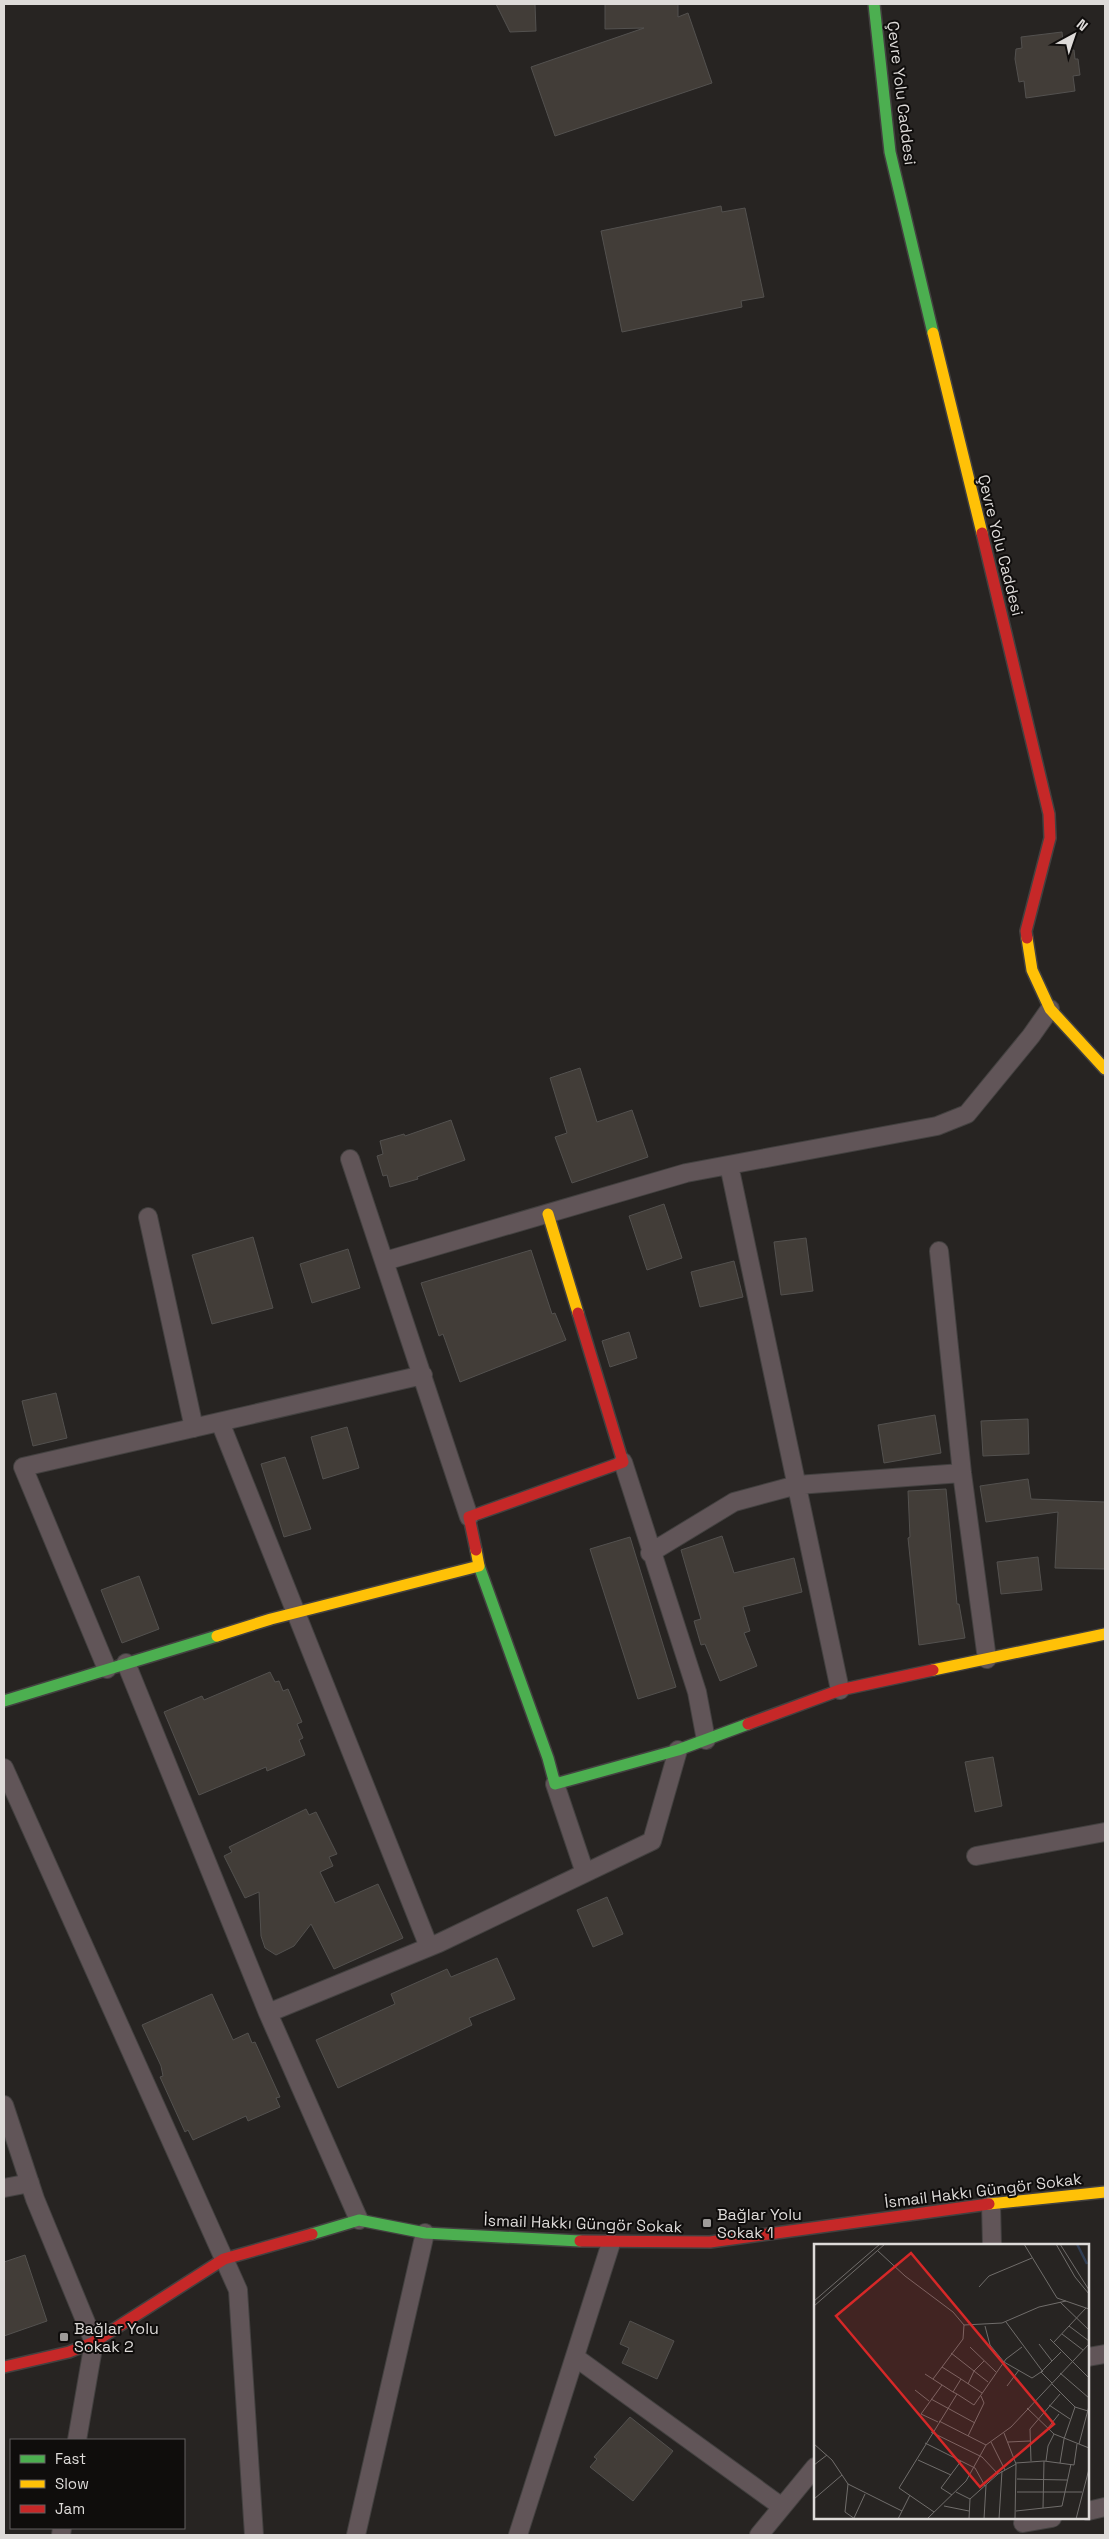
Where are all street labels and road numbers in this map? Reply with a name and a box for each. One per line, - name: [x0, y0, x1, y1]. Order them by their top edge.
- street label: Çevre Yolu Caddesi: [882, 20, 921, 166]
- street label: Çevre Yolu Caddesi: [973, 472, 1028, 618]
- street label: İsmail Hakkı Güngör Sokak: [883, 2168, 1083, 2213]
- street label: İsmail Hakkı Güngör Sokak: [483, 2210, 683, 2237]

